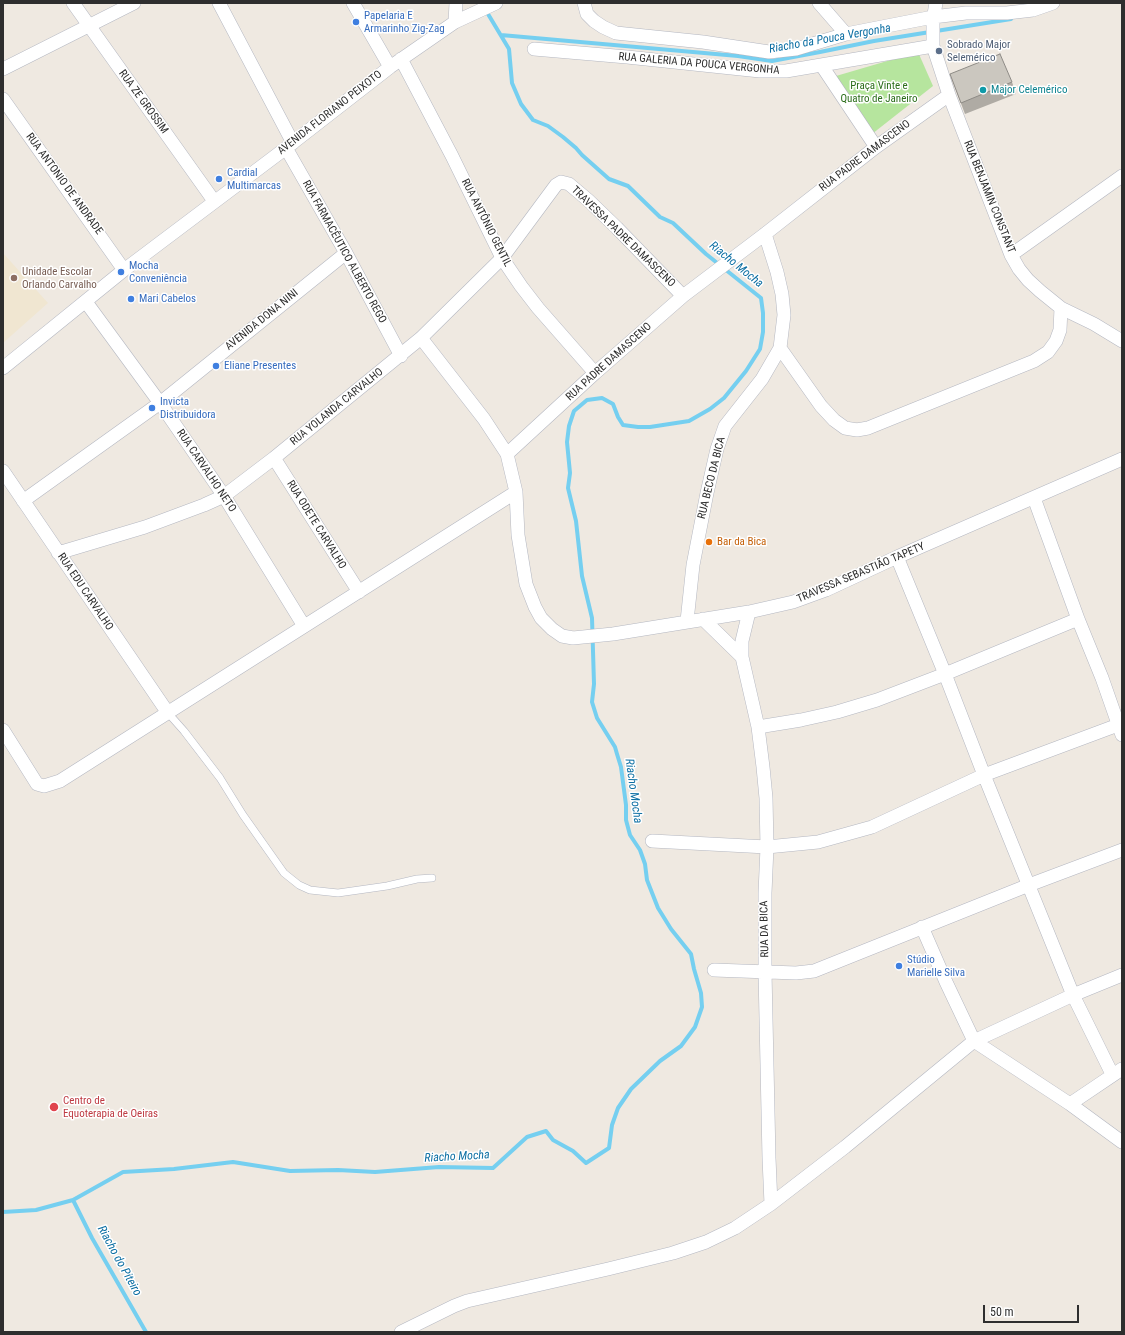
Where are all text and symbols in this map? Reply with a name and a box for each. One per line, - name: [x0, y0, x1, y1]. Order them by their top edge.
- place label: Papelaria E Armarinho Zig-Zag: [364, 9, 445, 35]
- marker: Papelaria E Armarinho Zig-Zag: [351, 17, 361, 27]
- water label: Riacho da Pouca Vergonha: [768, 21, 892, 57]
- place label: Sobrado Major Selemérico: [947, 38, 1010, 64]
- marker: Sobrado Major Selemérico: [934, 46, 944, 56]
- street label: RUA GALERIA DA POUCA VERGONHA: [618, 50, 780, 78]
- street label: RUA ZE GROSSIM: [115, 67, 171, 137]
- street label: AVENIDA FLORIANO PEIXOTO: [275, 68, 385, 158]
- park label: Praça Vinte e Quatro de Janeiro: [840, 79, 918, 105]
- place label: Major Celemérico: [991, 83, 1067, 97]
- marker: Major Celemérico: [978, 85, 988, 95]
- street label: RUA PADRE DAMASCENO: [817, 117, 913, 195]
- street label: RUA ANTONIO DE ANDRADE: [23, 131, 105, 237]
- street label: RUA BENJAMIN CONSTANT: [960, 139, 1018, 255]
- place label: Cardial Multimarcas: [227, 166, 281, 192]
- marker: Cardial Multimarcas: [214, 174, 224, 184]
- street label: RUA ANTÔNIO GENTIL: [458, 177, 514, 269]
- street label: RUA FARMACÊUTICO ALBERTO REGO: [299, 178, 389, 326]
- street label: TRAVESSA PADRE DAMASCENO: [568, 184, 678, 290]
- water label: Riacho Mocha: [706, 239, 766, 291]
- place label: Mocha Conveniência: [129, 259, 187, 285]
- place label: Unidade Escolar Orlando Carvalho: [22, 265, 97, 291]
- marker: Mocha Conveniência: [116, 267, 126, 277]
- marker: Unidade Escolar Orlando Carvalho: [9, 273, 19, 283]
- street label: AVENIDA DONA NINI: [223, 287, 301, 353]
- place label: Mari Cabelos: [139, 292, 196, 306]
- marker: Mari Cabelos: [126, 294, 136, 304]
- street label: RUA PADRE DAMASCENO: [563, 320, 655, 404]
- place label: Eliane Presentes: [224, 359, 296, 373]
- marker: Eliane Presentes: [211, 361, 221, 371]
- street label: RUA YOLANDA CARVALHO: [288, 365, 386, 449]
- place label: Invicta Distribuidora: [160, 395, 216, 421]
- marker: Invicta Distribuidora: [147, 403, 157, 413]
- street label: RUA CARVALHO NETO: [173, 427, 239, 515]
- street label: RUA BECO DA BICA: [695, 436, 729, 520]
- street label: RUA ODETE CARVALHO: [283, 478, 349, 572]
- place label: Bar da Bica: [717, 535, 766, 549]
- marker: Bar da Bica: [704, 537, 714, 547]
- street label: TRAVESSA SEBASTIÃO TAPETY: [795, 540, 927, 606]
- street label: RUA EDU CARVALHO: [54, 551, 116, 633]
- water label: Riacho Mocha: [621, 758, 645, 824]
- street label: RUA DA BICA: [758, 900, 772, 958]
- place label: Stúdio Marielle Silva: [907, 953, 965, 979]
- marker: Stúdio Marielle Silva: [894, 961, 904, 971]
- place label: Centro de Equoterapia de Oeiras: [63, 1094, 158, 1120]
- marker: Centro de Equoterapia de Oeiras: [48, 1101, 60, 1113]
- water label: Riacho Mocha: [424, 1148, 490, 1166]
- water label: Riacho do Piteiro: [94, 1223, 144, 1299]
- scale bar: [985, 1297, 1081, 1323]
- text: 50 m: [990, 1305, 1014, 1319]

